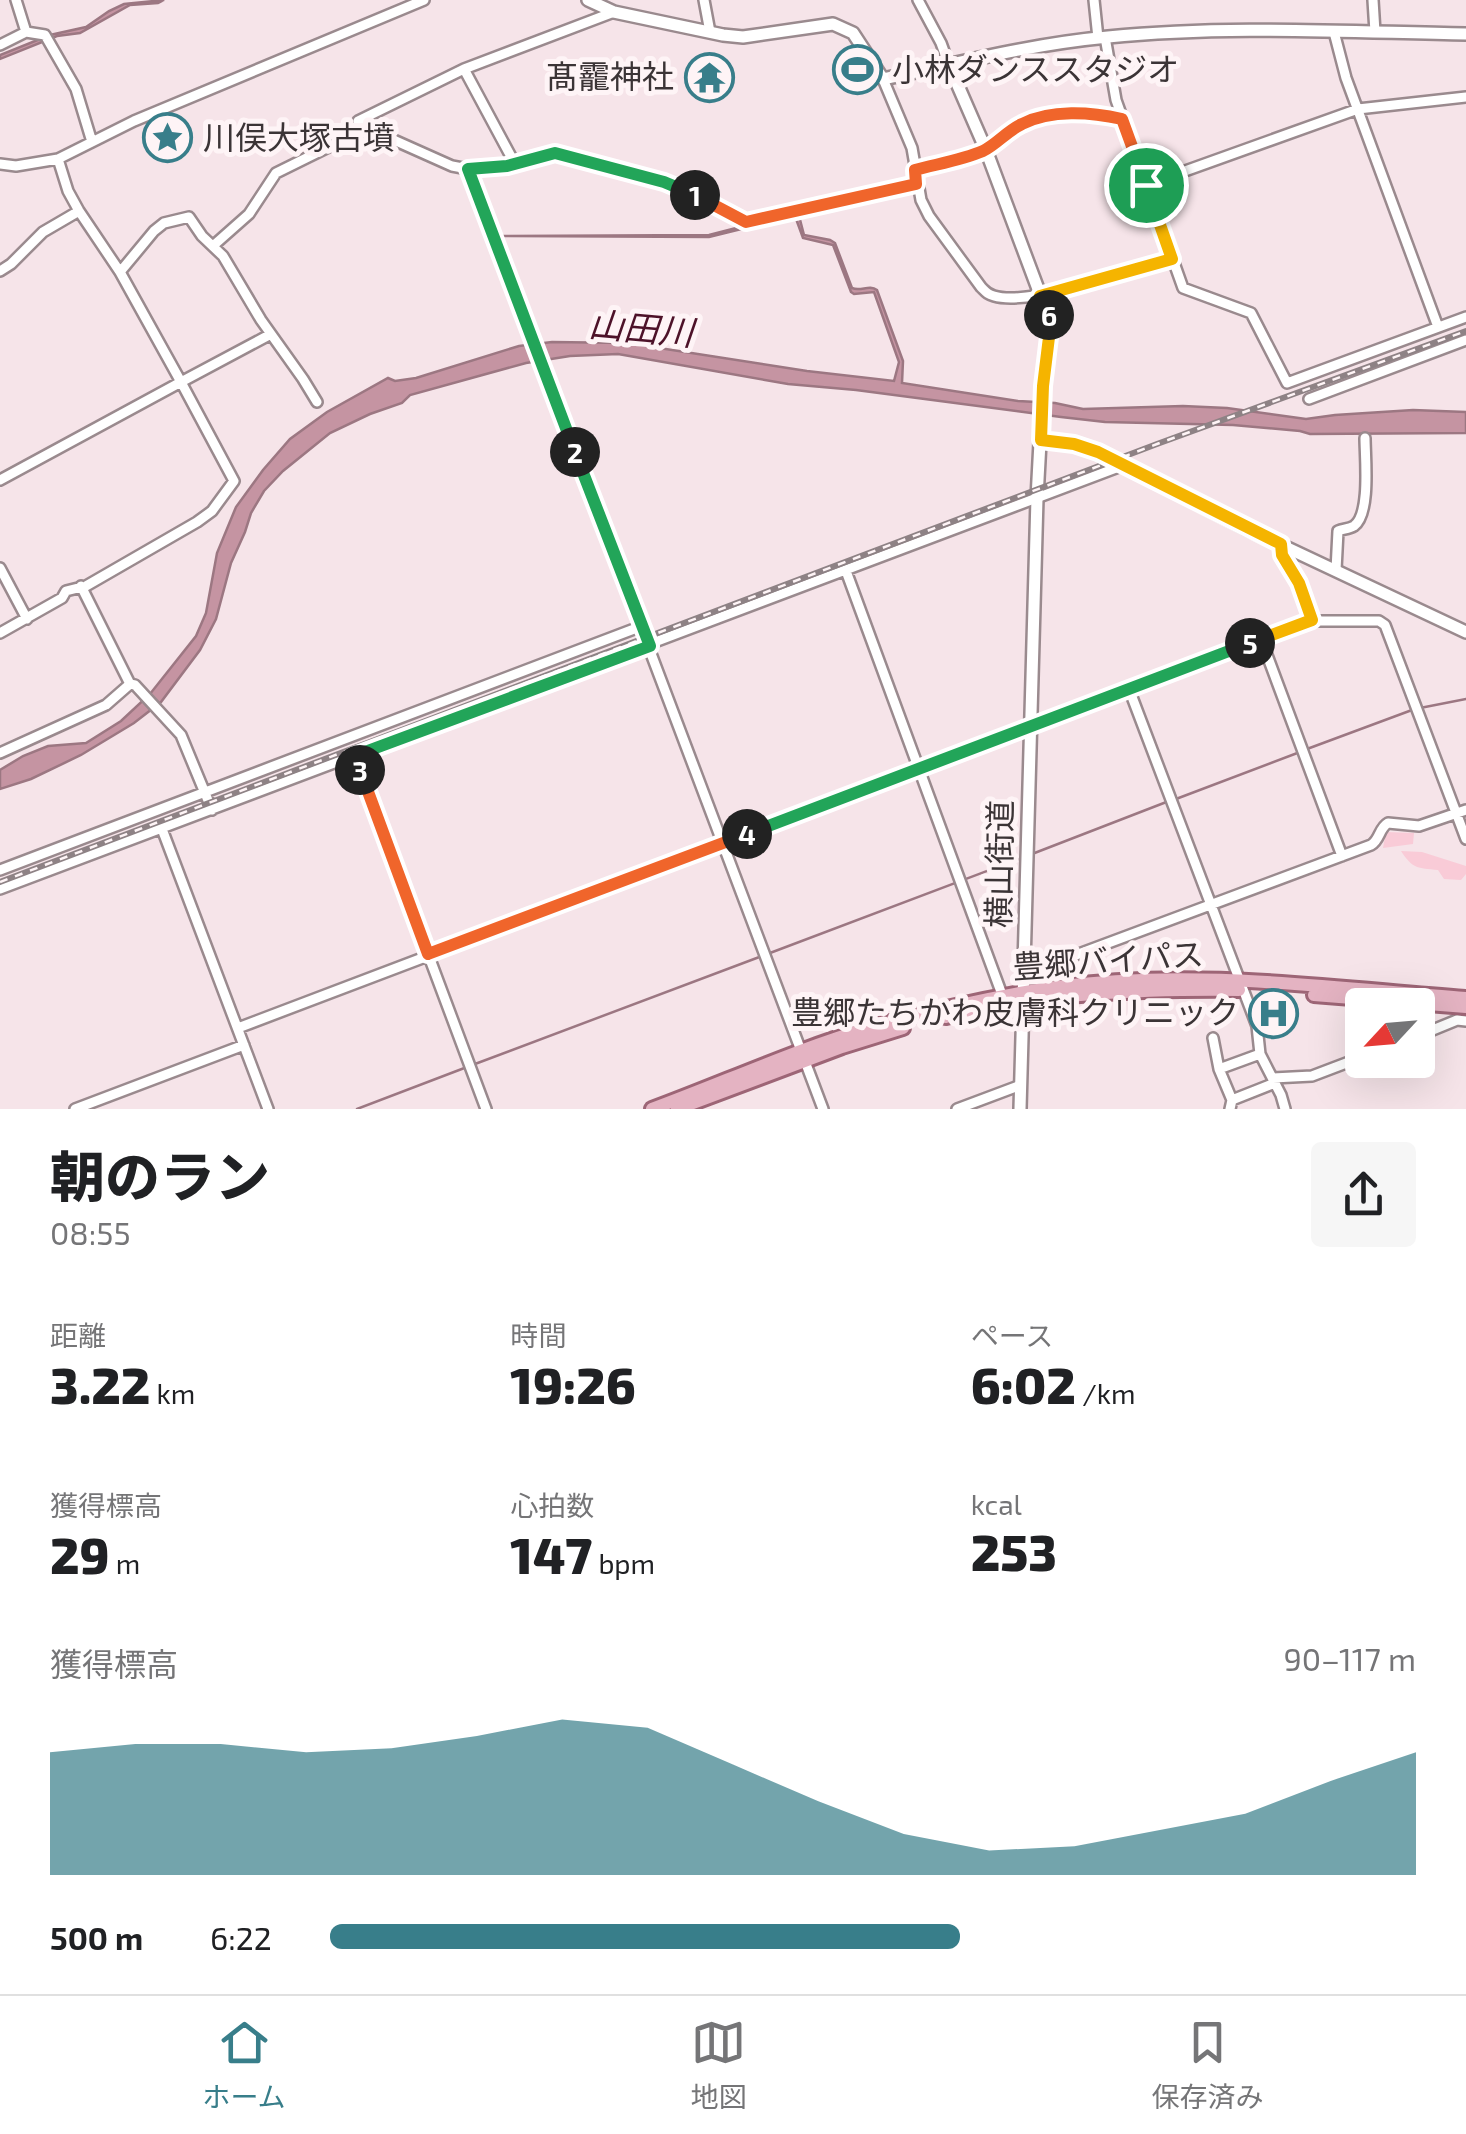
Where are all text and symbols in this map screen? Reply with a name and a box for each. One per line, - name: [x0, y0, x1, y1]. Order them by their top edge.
- sports icon: 小林ダンススタジオ: [831, 44, 883, 96]
- place label: 小林ダンススタジオ: [892, 49, 1179, 87]
- temple icon: 髙靇神社: [683, 51, 735, 103]
- place label: 髙靇神社: [546, 56, 674, 94]
- place icon: 川俣大塚古墳: [142, 112, 194, 164]
- place label: 川俣大塚古墳: [203, 117, 395, 155]
- pin: [1104, 143, 1189, 228]
- icon: arrive: [1119, 158, 1174, 213]
- pin: 1: [670, 170, 720, 220]
- text: 1: [689, 178, 701, 212]
- pin: 6: [1024, 290, 1074, 340]
- text: 6: [1041, 298, 1057, 332]
- water label: 山田川: [587, 302, 699, 353]
- pin: 2: [550, 427, 600, 477]
- text: 2: [567, 435, 583, 469]
- pin: 5: [1225, 618, 1275, 668]
- text: 5: [1242, 626, 1258, 660]
- pin: 3: [335, 745, 385, 795]
- text: 3: [352, 753, 368, 787]
- street label: 横山街道: [978, 800, 1018, 928]
- pin: 4: [722, 809, 772, 859]
- text: 4: [738, 817, 756, 851]
- street label: 豊郷バイパス: [1011, 933, 1205, 985]
- hospital icon: 豊郷たちかわ皮膚科クリニック: [1248, 987, 1300, 1039]
- north arrow: [1345, 988, 1435, 1078]
- map controls: [1345, 988, 1435, 1078]
- place label: 豊郷たちかわ皮膚科クリニック: [791, 992, 1239, 1030]
- text: 朝のラン: [50, 1142, 270, 1208]
- button: share: [1311, 1142, 1416, 1247]
- text: 08:55: [50, 1213, 131, 1251]
- text: 距離: [50, 1318, 106, 1352]
- text: 時間: [510, 1318, 566, 1352]
- text: ペース: [971, 1318, 1053, 1352]
- text: 3.22: [50, 1354, 150, 1414]
- text: 19:26: [510, 1354, 636, 1414]
- text: 6:02: [971, 1354, 1076, 1414]
- text: km: [150, 1376, 195, 1410]
- text: /km: [1076, 1376, 1135, 1410]
- text: kcal: [971, 1487, 1022, 1521]
- text: 獲得標高: [50, 1488, 162, 1522]
- text: 心拍数: [510, 1488, 594, 1522]
- text: 253: [971, 1521, 1057, 1581]
- text: 29: [50, 1524, 110, 1584]
- text: 147: [510, 1524, 592, 1584]
- text: m: [110, 1546, 140, 1580]
- text: bpm: [592, 1546, 655, 1580]
- text: 90–117 m: [1283, 1639, 1416, 1677]
- text: 獲得標高: [50, 1644, 178, 1682]
- text: 500 m: [50, 1918, 143, 1956]
- text: 6:22: [210, 1918, 272, 1956]
- tab: ホーム: [202, 2015, 286, 2115]
- tab: 地図: [691, 2015, 747, 2115]
- tab: 保存済み: [1151, 2015, 1264, 2115]

